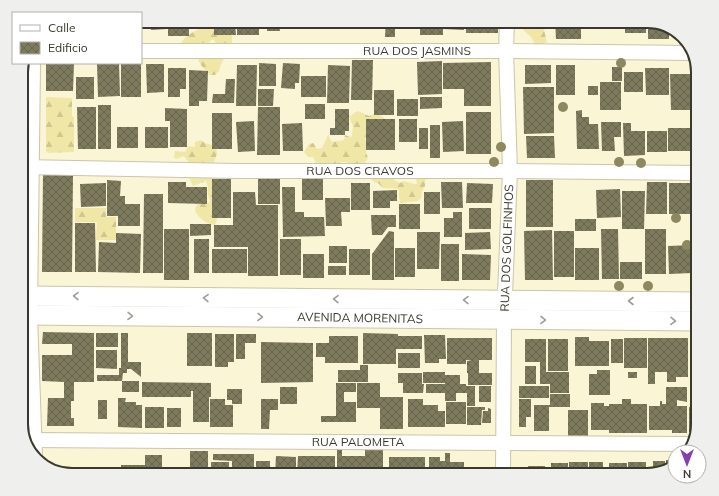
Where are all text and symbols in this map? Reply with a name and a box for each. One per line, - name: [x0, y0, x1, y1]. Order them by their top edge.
- legend: [12, 12, 142, 64]
- text: Calle: [48, 20, 75, 35]
- text: Edificio: [48, 40, 88, 55]
- street label: RUA DOS JASMINS: [363, 43, 471, 58]
- street label: RUA DOS CRAVOS: [306, 163, 414, 178]
- street label: RUA DOS GOLFINHOS: [497, 184, 516, 312]
- one-way arrow: [73, 292, 79, 300]
- one-way arrow: [203, 294, 209, 302]
- one-way arrow: [333, 295, 339, 303]
- one-way arrow: [463, 296, 469, 304]
- one-way arrow: [628, 297, 634, 305]
- street label: AVENIDA MORENITAS: [297, 309, 423, 326]
- one-way arrow: [127, 312, 133, 320]
- one-way arrow: [257, 313, 263, 321]
- one-way arrow: [540, 316, 546, 324]
- one-way arrow: [670, 317, 676, 325]
- street label: RUA PALOMETA: [312, 434, 404, 449]
- north arrow: [667, 444, 707, 484]
- text: N: [683, 467, 691, 481]

